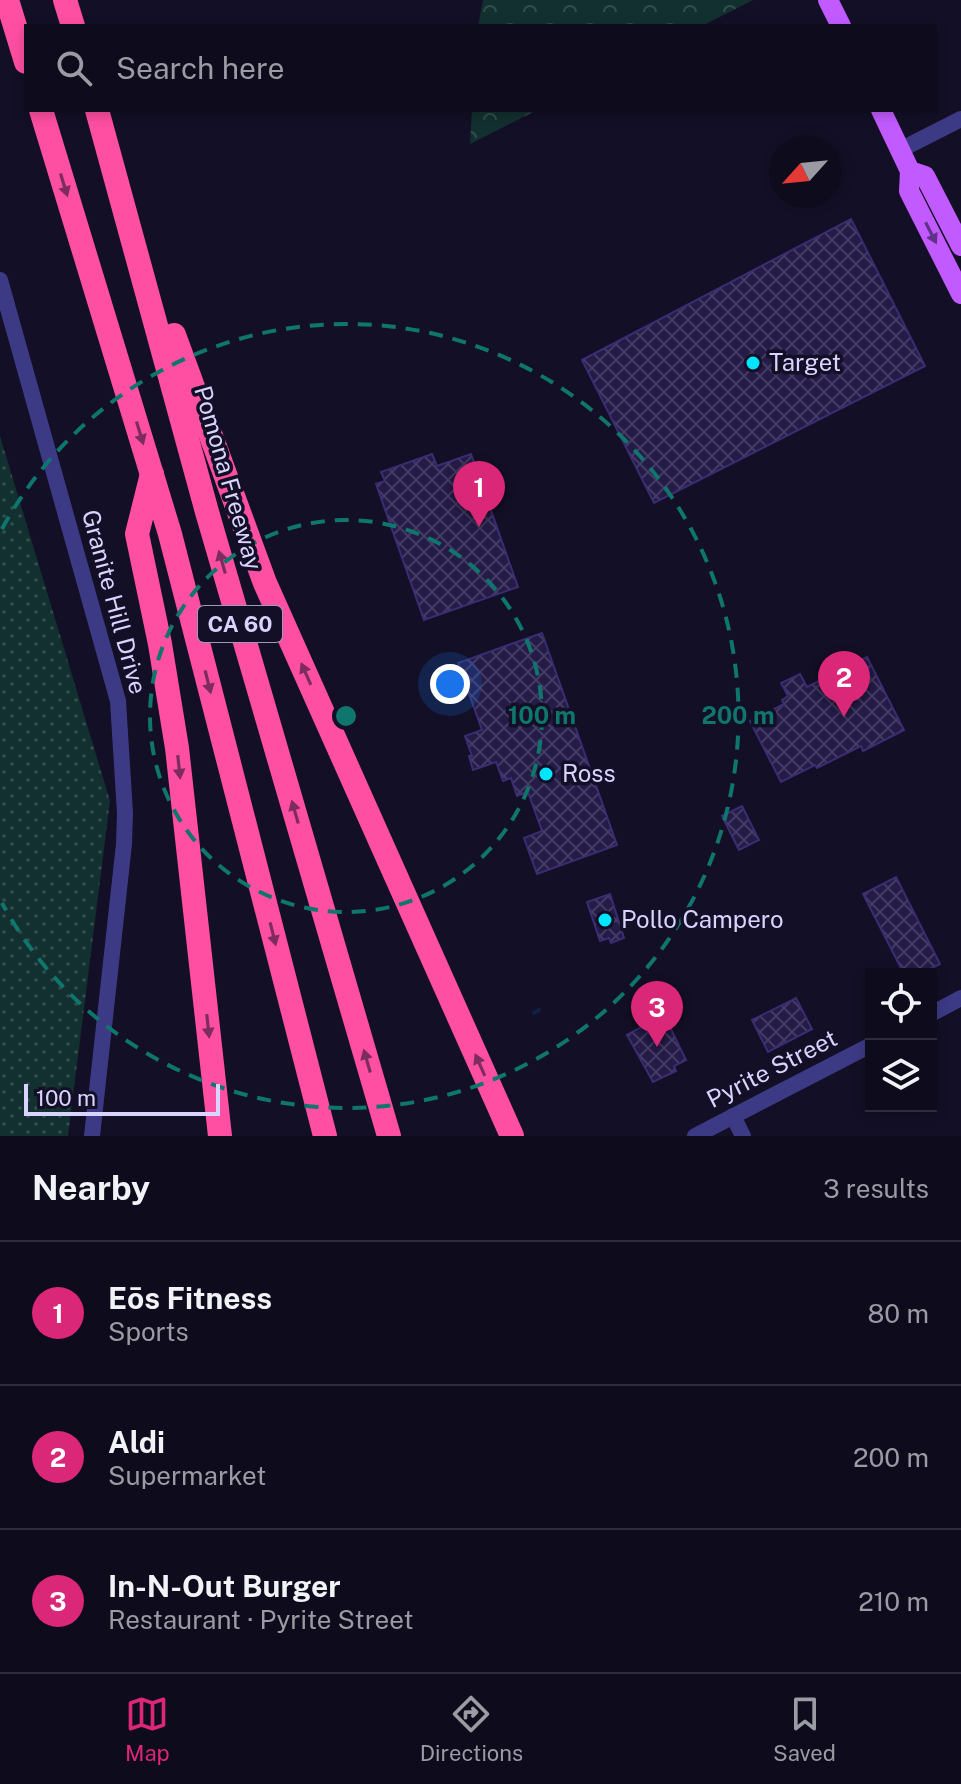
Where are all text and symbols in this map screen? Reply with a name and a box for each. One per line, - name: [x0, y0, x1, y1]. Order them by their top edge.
- search box: [24, 24, 937, 112]
- icon: search: [52, 46, 96, 90]
- text: Search here: [116, 50, 284, 86]
- north arrow: [769, 136, 841, 208]
- one-way arrow: [58, 173, 71, 197]
- one-way arrow: [924, 222, 937, 245]
- place label: Target: [769, 348, 841, 376]
- marker: Target: [744, 354, 762, 372]
- street label: Pomona Freeway: [189, 382, 269, 573]
- one-way arrow: [135, 421, 147, 445]
- pin: 1: [453, 461, 505, 527]
- street label: Granite Hill Drive: [77, 506, 153, 697]
- one-way arrow: [215, 550, 228, 574]
- road number: CA 60: [198, 606, 282, 642]
- pin: 2: [818, 651, 870, 717]
- one-way arrow: [299, 662, 312, 686]
- your location: [430, 664, 470, 704]
- one-way arrow: [203, 669, 215, 694]
- text: 100 m: [508, 701, 576, 729]
- text: 200 m: [701, 701, 775, 729]
- centre of rings: [332, 702, 360, 730]
- one-way arrow: [173, 755, 186, 780]
- place label: Ross: [562, 759, 616, 787]
- marker: Ross: [537, 765, 555, 783]
- one-way arrow: [288, 799, 300, 824]
- place label: Pollo Campero: [621, 905, 784, 933]
- marker: Pollo Campero: [596, 911, 614, 929]
- one-way arrow: [267, 921, 279, 946]
- map controls: [865, 968, 937, 1112]
- button: locate: [865, 968, 937, 1040]
- pin: 3: [631, 981, 683, 1047]
- one-way arrow: [201, 1014, 214, 1039]
- street label: Pyrite Street: [702, 1023, 841, 1113]
- button: layers: [865, 1040, 937, 1112]
- one-way arrow: [360, 1049, 373, 1073]
- one-way arrow: [473, 1053, 487, 1077]
- scale bar: [24, 1080, 220, 1116]
- text: 100 m: [36, 1085, 96, 1111]
- text: Nearby: [32, 1168, 150, 1208]
- text: 3 results: [823, 1173, 929, 1204]
- text: Eōs Fitness: [108, 1280, 272, 1316]
- text: 1: [52, 1298, 64, 1329]
- text: 80 m: [868, 1298, 929, 1329]
- text: Sports: [108, 1316, 189, 1347]
- text: Aldi: [108, 1424, 165, 1460]
- text: 2: [50, 1442, 66, 1473]
- text: 200 m: [853, 1442, 929, 1473]
- text: Supermarket: [108, 1460, 266, 1491]
- text: In-N-Out Burger: [108, 1568, 341, 1604]
- text: 3: [49, 1586, 67, 1617]
- text: 210 m: [858, 1586, 929, 1617]
- text: Restaurant · Pyrite Street: [108, 1604, 414, 1635]
- tab: Map: [125, 1692, 170, 1766]
- tab: Directions: [420, 1692, 523, 1766]
- tab: Saved: [773, 1692, 836, 1766]

